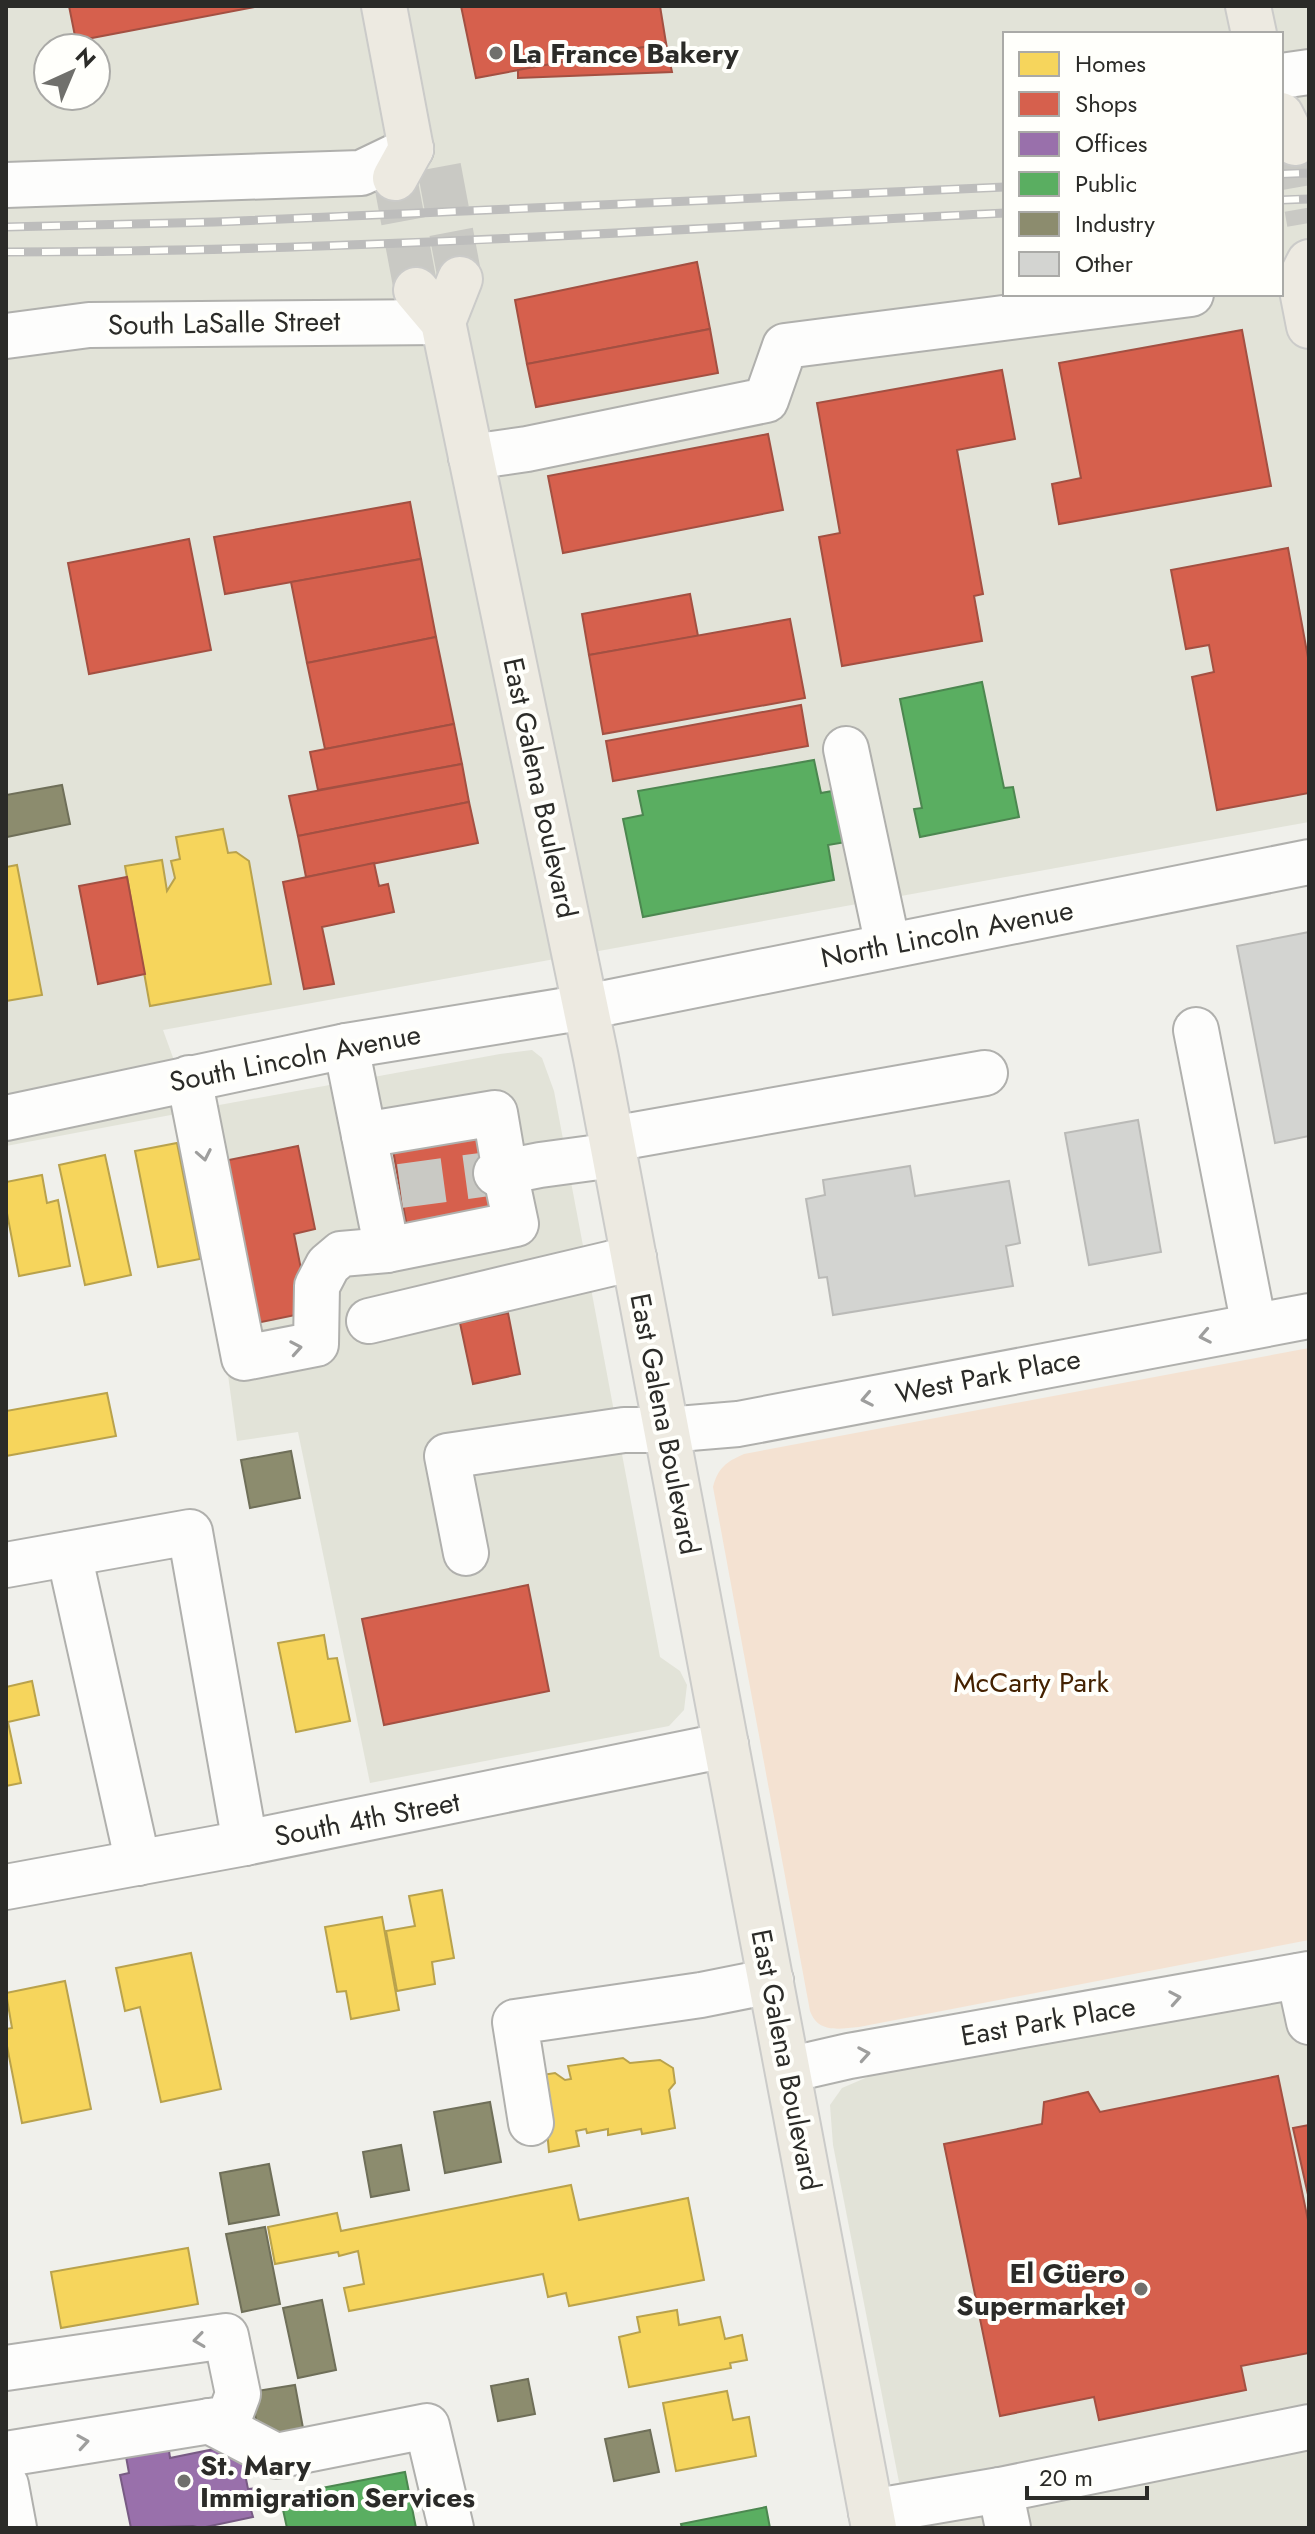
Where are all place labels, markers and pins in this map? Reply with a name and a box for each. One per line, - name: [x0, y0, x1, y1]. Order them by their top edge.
- place label: La France Bakery: [512, 33, 739, 74]
- marker: La France Bakery: [487, 44, 505, 62]
- place label: El Güero Supermarket: [956, 2253, 1125, 2326]
- marker: El Güero Supermarket: [1132, 2280, 1150, 2298]
- place label: St. Mary Immigration Services: [200, 2445, 475, 2518]
- marker: St. Mary Immigration Services: [175, 2472, 193, 2490]

